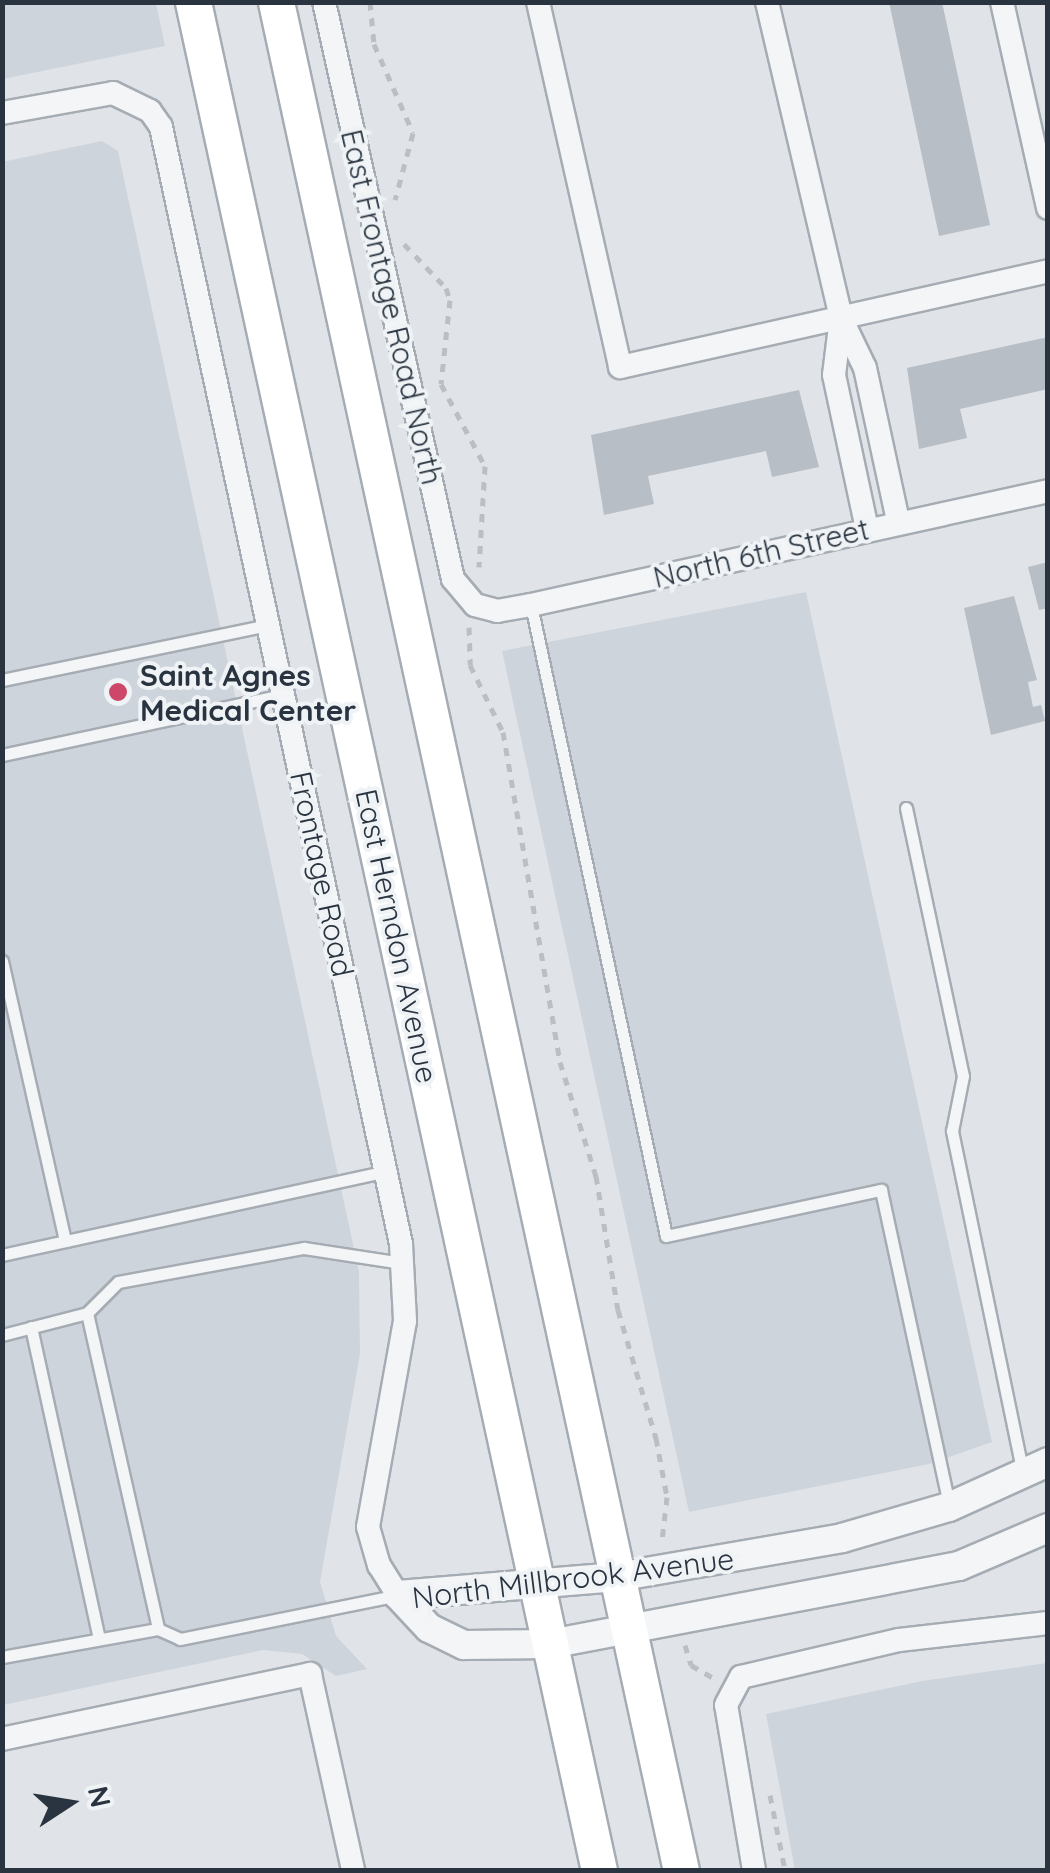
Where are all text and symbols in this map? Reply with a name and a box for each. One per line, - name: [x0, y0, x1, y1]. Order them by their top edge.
- street label: East Frontage Road North: [334, 126, 450, 488]
- street label: North 6th Street: [650, 511, 872, 595]
- place label: Saint Agnes Medical Center: [140, 657, 356, 728]
- marker: Saint Agnes Medical Center: [105, 679, 131, 705]
- street label: Frontage Road: [283, 768, 361, 980]
- street label: East Herndon Avenue: [348, 786, 446, 1086]
- street label: North Millbrook Avenue: [410, 1540, 736, 1616]
- north arrow: [20, 1753, 120, 1853]
- text: N: [81, 1783, 119, 1810]

